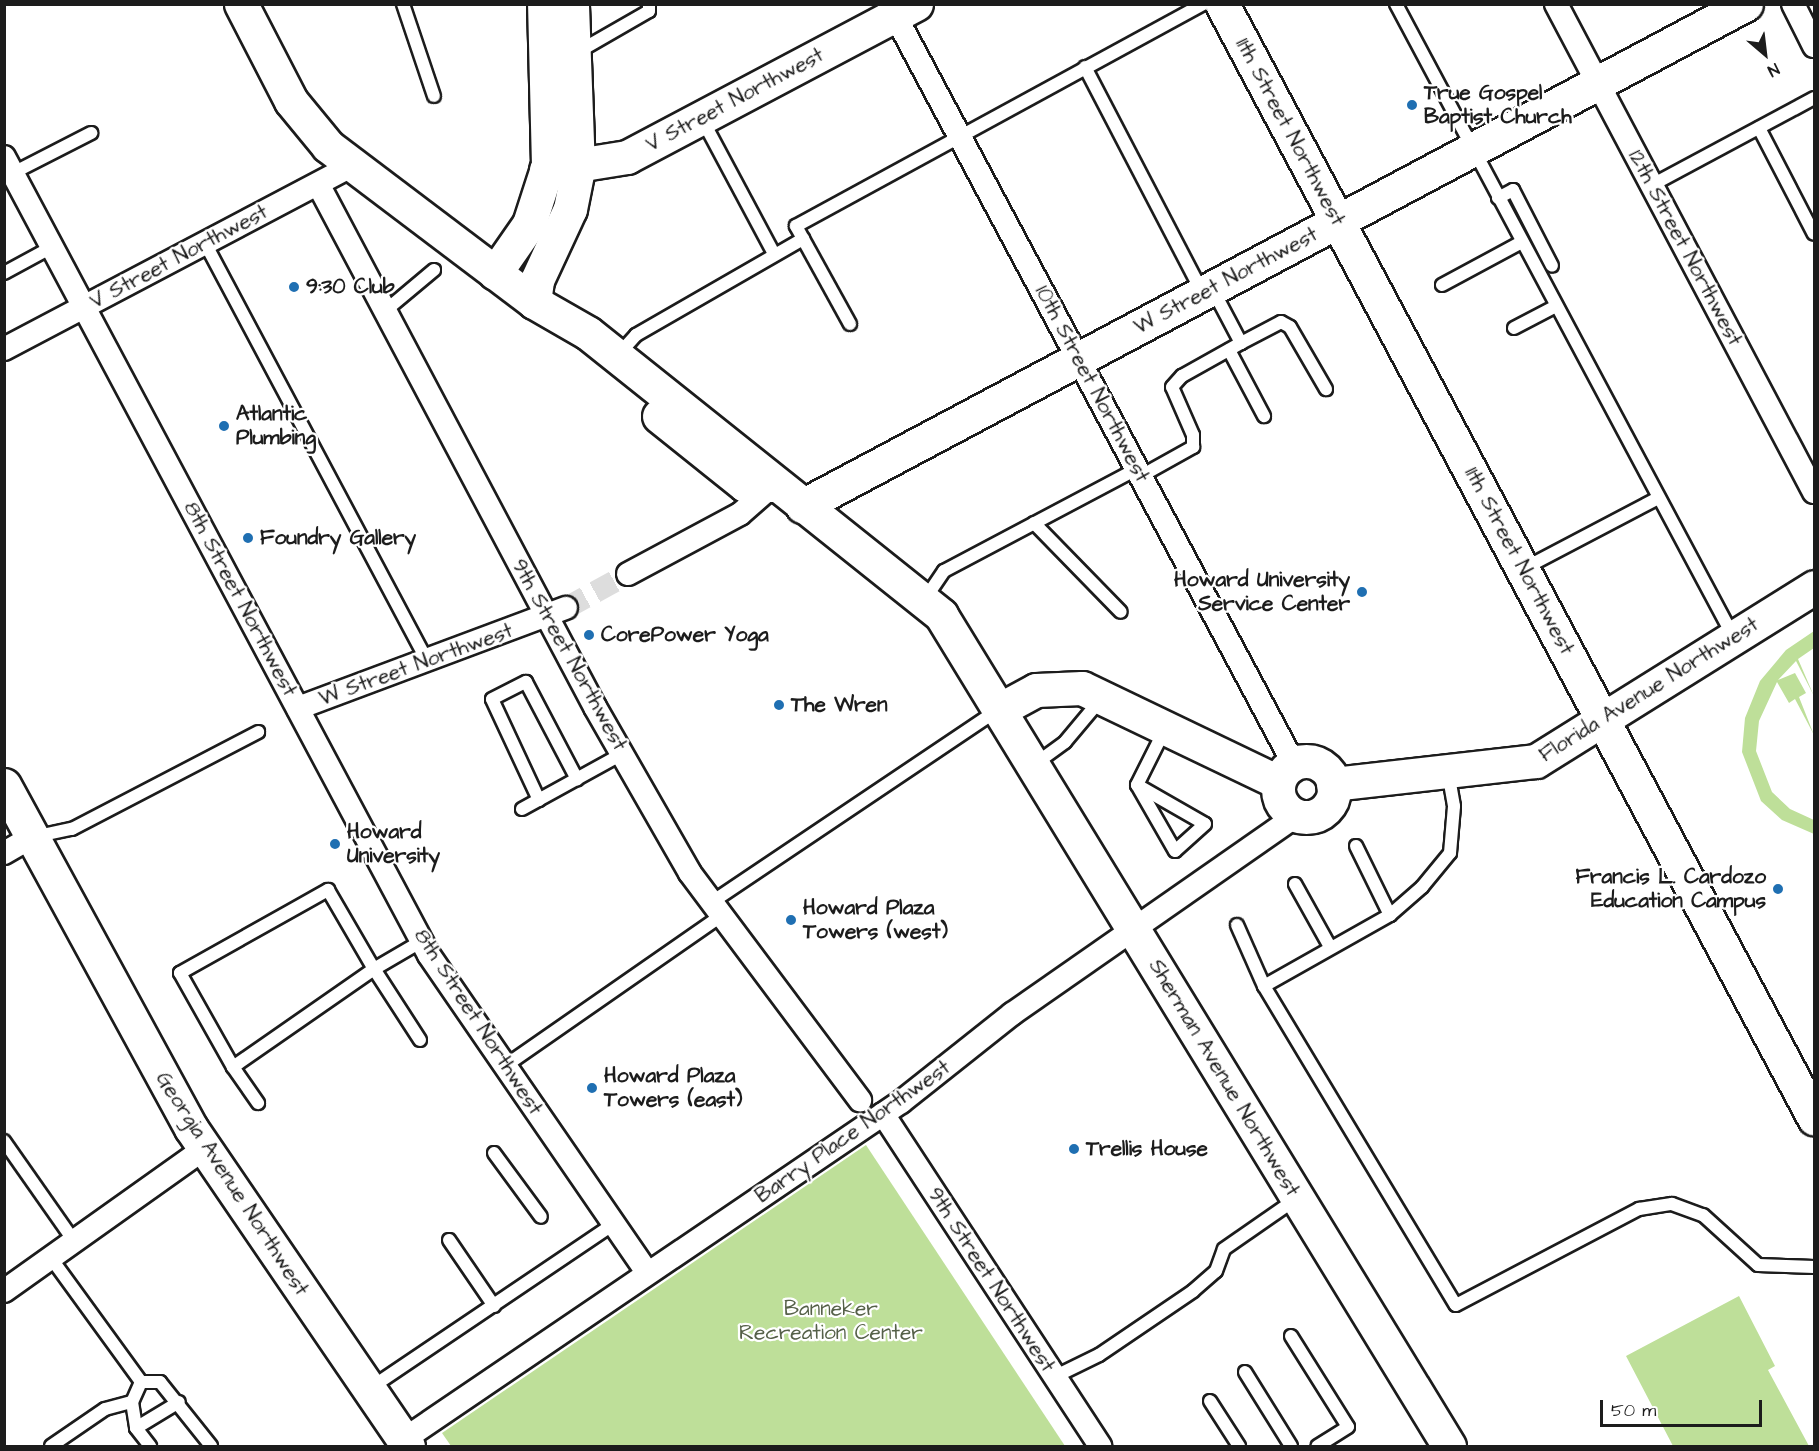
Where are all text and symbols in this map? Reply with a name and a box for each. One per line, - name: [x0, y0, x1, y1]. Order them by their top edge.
- north arrow: [1735, 24, 1795, 84]
- street label: 11th Street Northwest: [1230, 34, 1350, 230]
- street label: V Street Northwest: [642, 42, 828, 158]
- text: N: [1764, 58, 1783, 82]
- place label: True Gospel Baptist Church: [1424, 80, 1572, 130]
- marker: True Gospel Baptist Church: [1405, 98, 1419, 112]
- street label: 12th Street Northwest: [1623, 146, 1747, 350]
- street label: V Street Northwest: [86, 199, 272, 315]
- street label: W Street Northwest: [1130, 222, 1322, 340]
- place label: 9:30 Club: [306, 274, 394, 300]
- marker: 9:30 Club: [287, 280, 301, 294]
- street label: 10th Street Northwest: [1029, 281, 1155, 487]
- place label: Atlantic Plumbing: [236, 401, 316, 451]
- marker: Atlantic Plumbing: [217, 419, 231, 433]
- street label: 11th Street Northwest: [1459, 463, 1579, 659]
- street label: 8th Street Northwest: [178, 497, 302, 701]
- place label: Foundry Gallery: [260, 525, 416, 551]
- marker: Foundry Gallery: [241, 531, 255, 545]
- street label: 9th Street Northwest: [506, 555, 632, 755]
- place label: Howard University Service Center: [1174, 567, 1350, 617]
- marker: Howard University Service Center: [1355, 585, 1369, 599]
- street label: Florida Avenue Northwest: [1535, 612, 1763, 768]
- street label: W Street Northwest: [316, 618, 516, 712]
- place label: CorePower Yoga: [601, 622, 769, 648]
- marker: CorePower Yoga: [582, 628, 596, 642]
- place label: The Wren: [791, 692, 887, 718]
- marker: The Wren: [772, 698, 786, 712]
- place label: Howard University: [347, 819, 440, 869]
- marker: Howard University: [328, 837, 342, 851]
- place label: Francis L. Cardozo Education Campus: [1575, 864, 1766, 914]
- marker: Francis L. Cardozo Education Campus: [1771, 882, 1785, 896]
- place label: Howard Plaza Towers (west): [803, 895, 948, 945]
- marker: Howard Plaza Towers (west): [784, 913, 798, 927]
- street label: 8th Street Northwest: [408, 924, 548, 1120]
- street label: Sherman Avenue Northwest: [1143, 955, 1305, 1201]
- street label: Barry Place Northwest: [751, 1055, 955, 1209]
- place label: Howard Plaza Towers (east): [604, 1063, 742, 1113]
- street label: Georgia Avenue Northwest: [150, 1067, 314, 1301]
- marker: Howard Plaza Towers (east): [585, 1081, 599, 1095]
- place label: Trellis House: [1086, 1136, 1208, 1162]
- marker: Trellis House: [1067, 1142, 1081, 1156]
- street label: 9th Street Northwest: [922, 1183, 1060, 1377]
- park label: Banneker Recreation Center: [739, 1296, 923, 1346]
- scale bar: [1603, 1388, 1765, 1426]
- text: 50 m: [1611, 1398, 1656, 1423]

